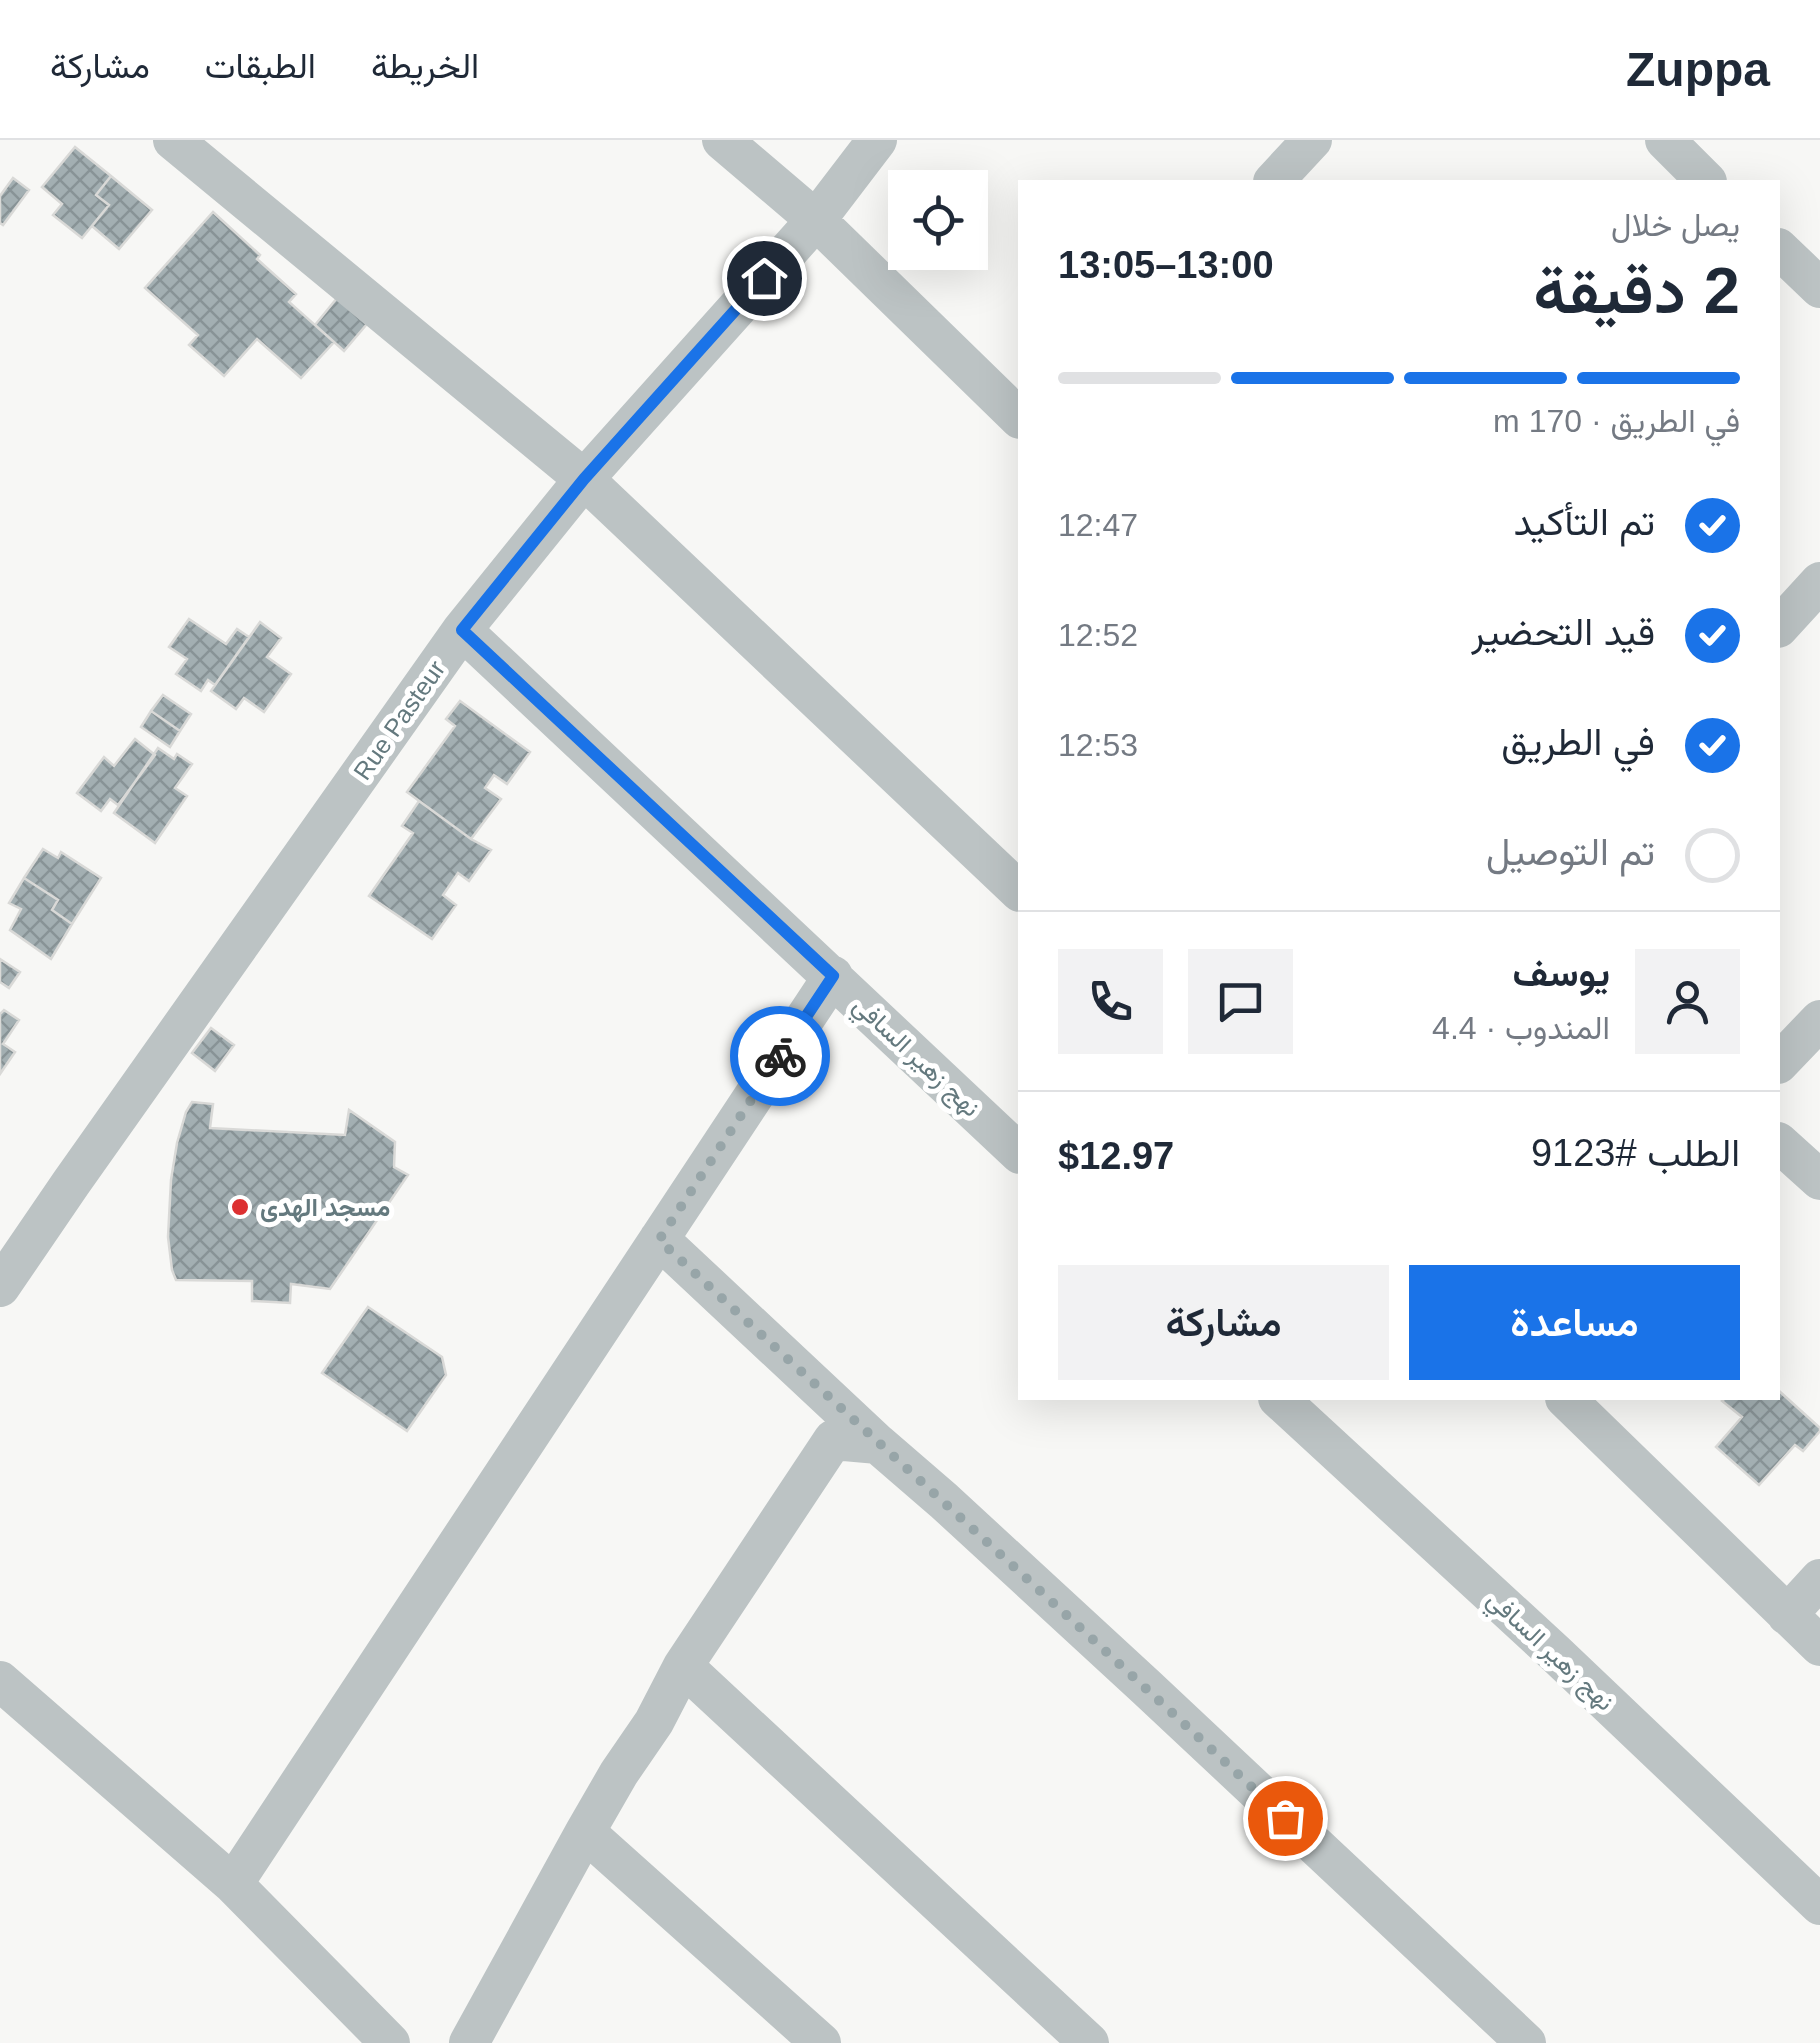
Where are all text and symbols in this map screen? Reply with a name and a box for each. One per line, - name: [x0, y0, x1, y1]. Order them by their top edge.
- text: Zuppa: [1626, 43, 1770, 96]
- text: مشاركة: [50, 46, 150, 85]
- text: الطبقات: [205, 46, 316, 85]
- text: الخريطة: [371, 46, 479, 85]
- map controls: [888, 170, 988, 270]
- button: locate: [888, 170, 988, 270]
- text: يصل خلال: [1611, 207, 1740, 243]
- pin: [722, 236, 807, 321]
- text: 13:00–13:05: [1058, 244, 1274, 286]
- icon: home: [737, 251, 792, 306]
- text: 2 دقيقة: [1533, 254, 1740, 327]
- text: في الطريق · 170 m: [1493, 403, 1740, 439]
- icon: check: [1685, 498, 1740, 553]
- text: تم التأكيد: [1514, 501, 1655, 543]
- text: 12:47: [1058, 507, 1138, 543]
- icon: check: [1685, 608, 1740, 663]
- text: قيد التحضير: [1471, 611, 1655, 653]
- text: 12:52: [1058, 617, 1138, 653]
- street label: Rue Pasteur: [348, 655, 450, 785]
- icon: check: [1685, 718, 1740, 773]
- text: في الطريق: [1501, 721, 1655, 763]
- text: 12:53: [1058, 727, 1138, 763]
- text: تم التوصيل: [1486, 831, 1655, 873]
- button: phone: [1058, 949, 1163, 1054]
- button: chat: [1188, 949, 1293, 1054]
- button: person: [1635, 949, 1740, 1054]
- text: يوسف: [1513, 952, 1610, 994]
- street label: نهج زهير السافي: [843, 990, 986, 1127]
- courier: [730, 1006, 830, 1106]
- text: المندوب · 4.4: [1432, 1010, 1610, 1046]
- icon: bike: [753, 1029, 808, 1084]
- text: الطلب #9123: [1531, 1132, 1740, 1174]
- text: $12.97: [1058, 1135, 1174, 1177]
- place label: مسجد الهدى: [260, 1193, 390, 1223]
- marker: مسجد الهدى: [229, 1196, 251, 1218]
- button: مشاركة: [1058, 1265, 1389, 1380]
- button: مساعدة: [1409, 1265, 1740, 1380]
- street label: نهج زهير السافي: [1477, 1584, 1620, 1721]
- pin: [1243, 1776, 1328, 1861]
- icon: bag: [1258, 1791, 1313, 1846]

